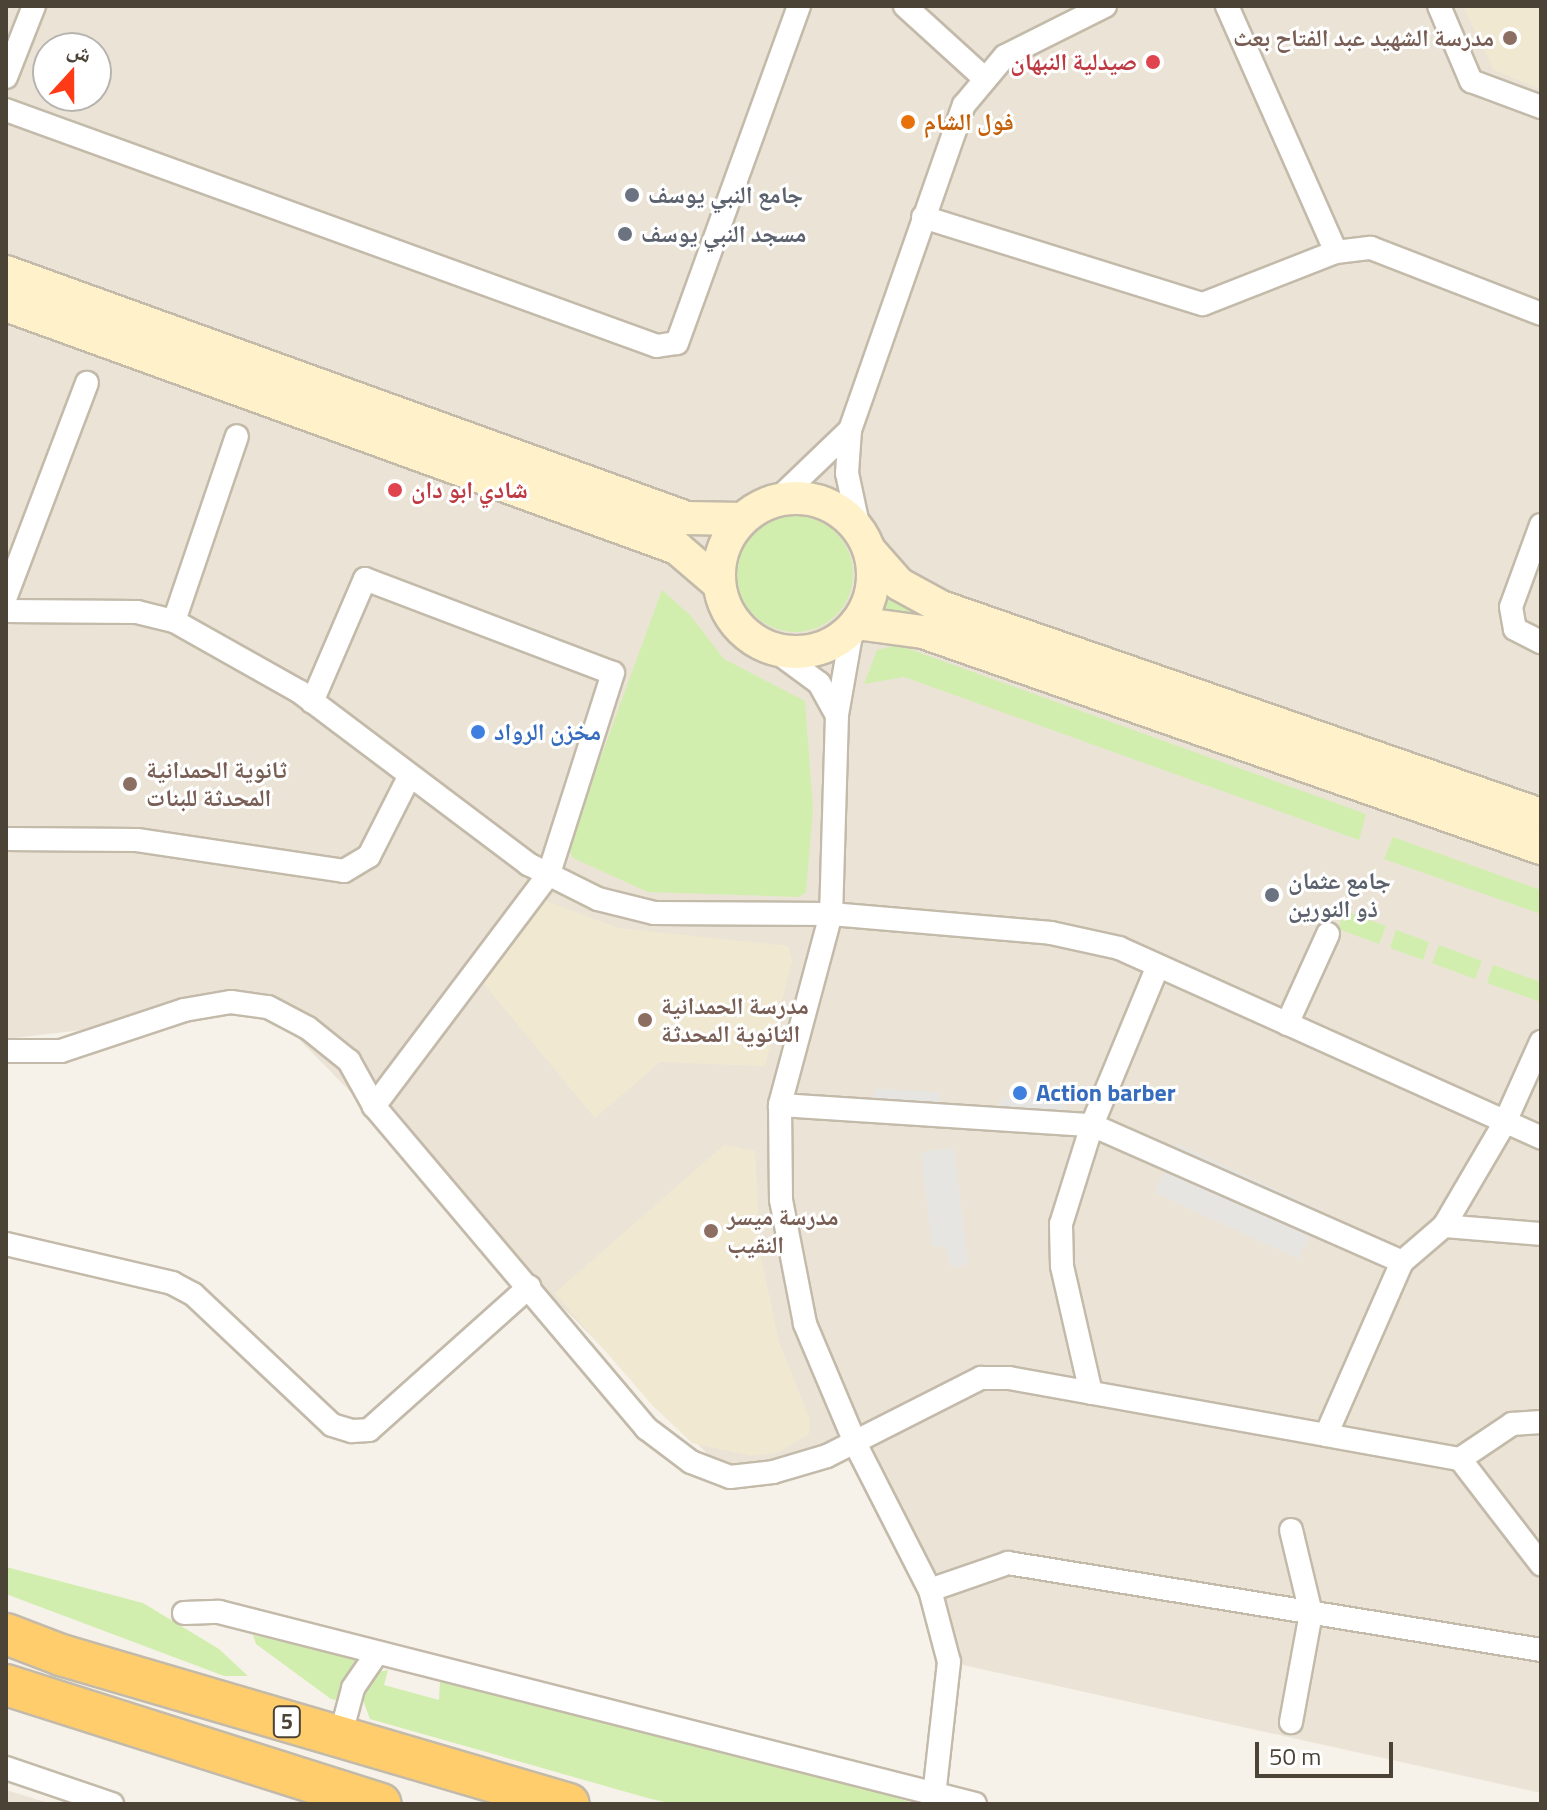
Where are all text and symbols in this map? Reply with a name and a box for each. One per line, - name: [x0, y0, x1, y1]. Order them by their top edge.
- place label: مدرسة الشهيد عبد الفتاح بعث: [1233, 24, 1494, 52]
- marker: مدرسة الشهيد عبد الفتاح بعث: [1501, 29, 1519, 47]
- text: ش: [63, 31, 97, 72]
- north arrow: [32, 32, 112, 112]
- place label: صيدلية النبهان: [1010, 48, 1137, 76]
- marker: صيدلية النبهان: [1144, 53, 1162, 71]
- place label: فول الشام: [924, 108, 1014, 136]
- marker: فول الشام: [899, 113, 917, 131]
- place label: جامع النبي يوسف: [648, 181, 803, 209]
- marker: جامع النبي يوسف: [623, 186, 641, 204]
- place label: مسجد النبي يوسف: [641, 220, 806, 248]
- marker: مسجد النبي يوسف: [616, 225, 634, 243]
- place label: شادي ابو دان: [411, 476, 528, 504]
- marker: شادي ابو دان: [386, 481, 404, 499]
- place label: مخزن الرواد: [494, 718, 601, 746]
- marker: مخزن الرواد: [469, 723, 487, 741]
- place label: ثانوية الحمدانية المحدثة للبنات: [146, 756, 287, 812]
- marker: ثانوية الحمدانية المحدثة للبنات: [121, 775, 139, 793]
- place label: جامع عثمان ذو النورين: [1288, 867, 1391, 923]
- marker: جامع عثمان ذو النورين: [1263, 886, 1281, 904]
- place label: مدرسة الحمدانية الثانوية المحدثة: [661, 992, 809, 1048]
- marker: مدرسة الحمدانية الثانوية المحدثة: [636, 1011, 654, 1029]
- place label: Action barber: [1036, 1079, 1176, 1107]
- marker: Action barber: [1011, 1084, 1029, 1102]
- place label: مدرسة ميسر النقيب: [727, 1203, 839, 1259]
- marker: مدرسة ميسر النقيب: [702, 1222, 720, 1240]
- road number: 5: [271, 1704, 303, 1740]
- scale bar: [1259, 1726, 1397, 1776]
- text: 50 m: [1269, 1738, 1321, 1774]

